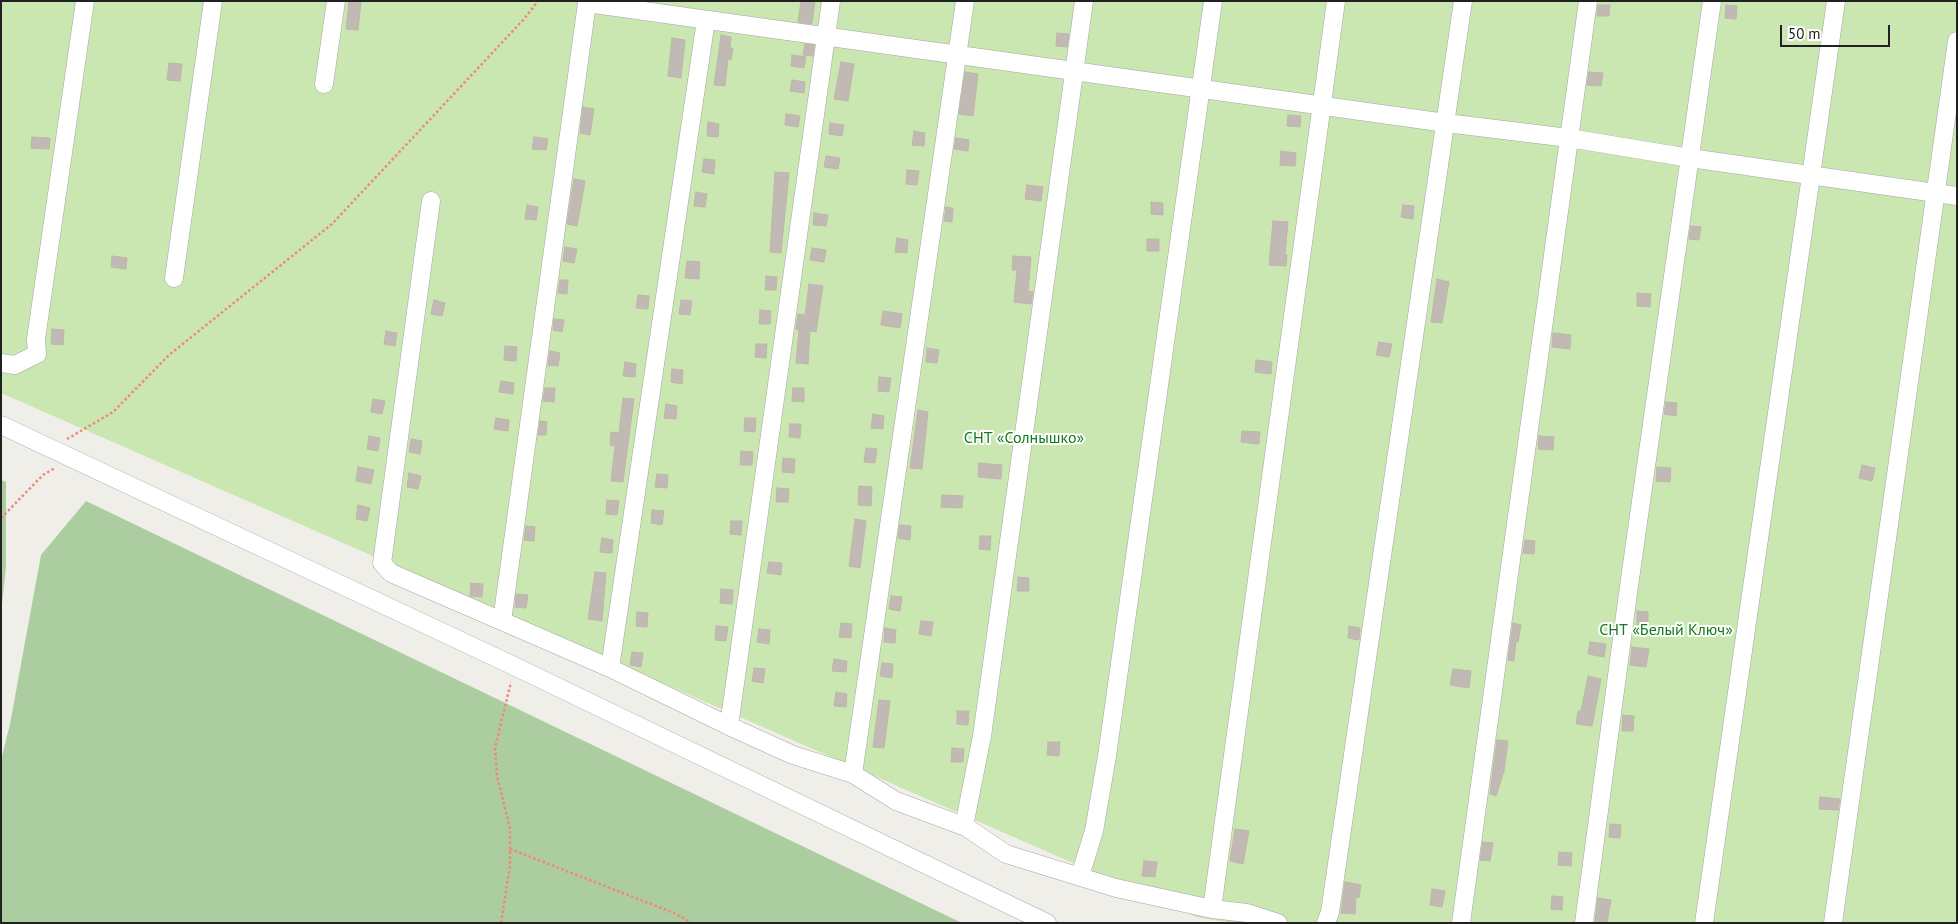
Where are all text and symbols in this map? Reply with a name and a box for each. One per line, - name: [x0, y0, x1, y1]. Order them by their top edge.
- scale bar: [1783, 15, 1893, 47]
- text: 50 m: [1788, 24, 1821, 43]
- park label: СНТ «Солнышко»: [964, 428, 1084, 448]
- park label: СНТ «Белый Ключ»: [1599, 620, 1733, 640]

